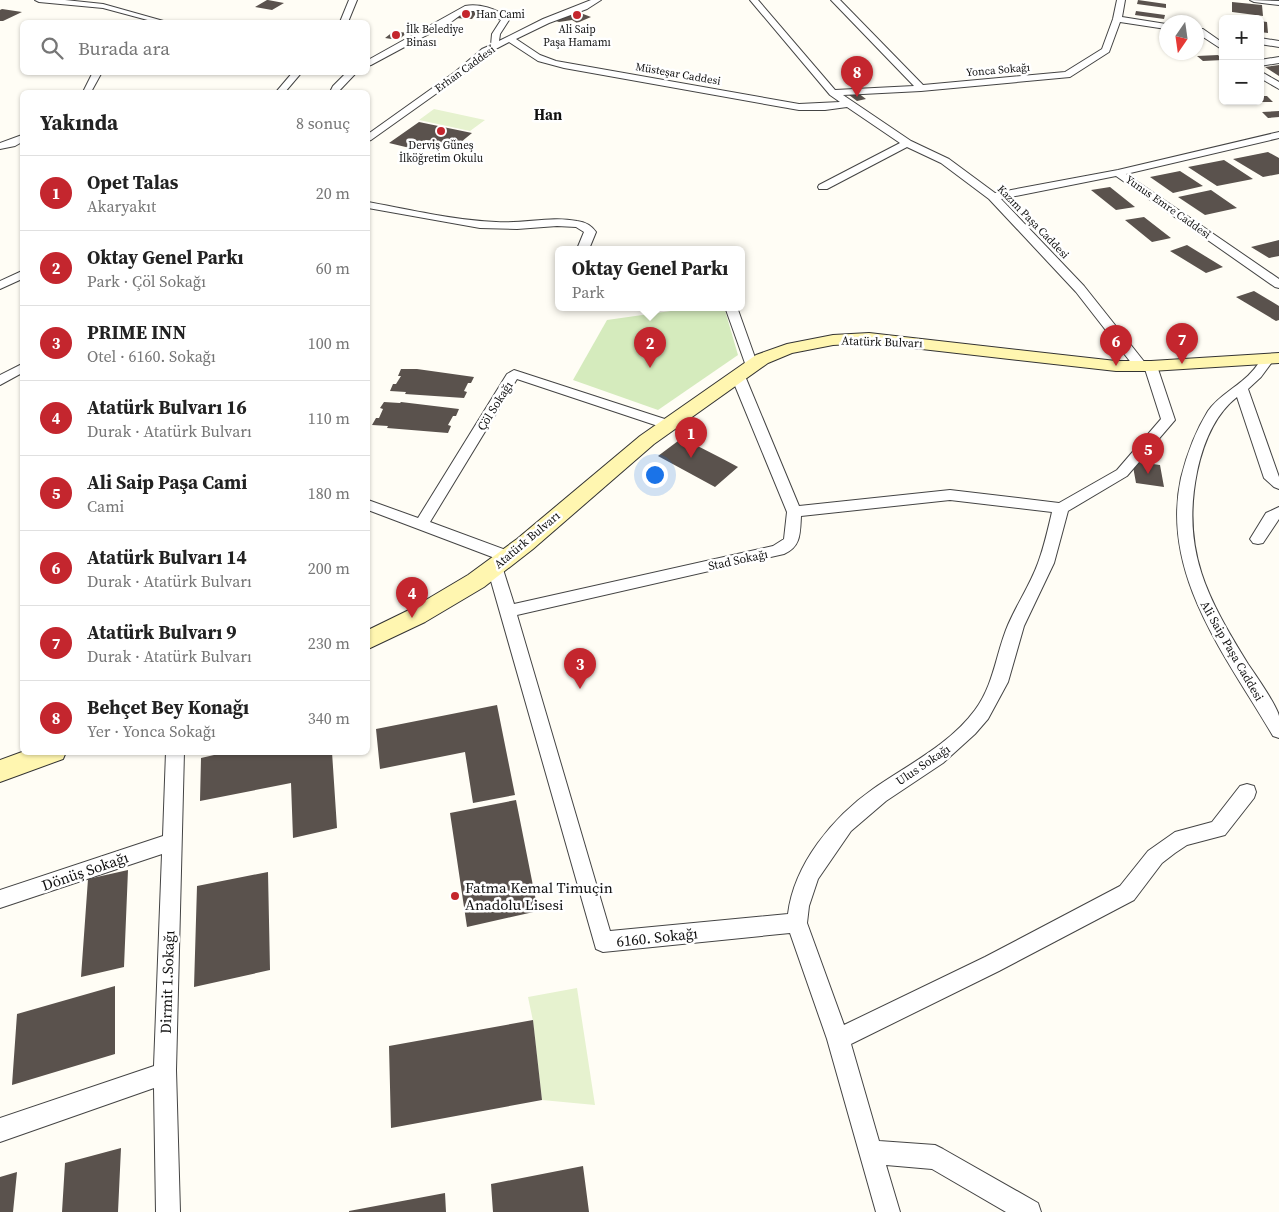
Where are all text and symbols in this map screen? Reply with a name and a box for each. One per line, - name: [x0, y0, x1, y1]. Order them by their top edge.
- place label: Han Cami: [476, 7, 525, 22]
- marker: Han Cami: [460, 8, 472, 20]
- marker: Ali Saip Paşa Hamamı: [571, 9, 583, 21]
- north arrow: [1159, 15, 1204, 60]
- map controls: [1219, 15, 1264, 105]
- button: +: [1219, 15, 1264, 60]
- search box: [20, 20, 370, 75]
- place label: İlk Belediye Binası: [406, 22, 464, 50]
- place label: Ali Saip Paşa Hamamı: [543, 22, 611, 50]
- marker: İlk Belediye Binası: [390, 29, 402, 41]
- icon: search: [38, 34, 66, 62]
- text: Burada ara: [78, 35, 170, 61]
- street label: Erhan Caddesi: [432, 42, 498, 96]
- pin: 8: [841, 56, 873, 97]
- street label: Müsteşar Caddesi: [634, 59, 722, 89]
- street label: Yonca Sokağı: [965, 60, 1031, 80]
- button: −: [1219, 60, 1264, 105]
- district label: Han: [534, 104, 562, 125]
- text: Yakında: [40, 108, 118, 137]
- text: 8 sonuç: [296, 112, 350, 134]
- marker: Derviş Güneş İlköğretim Okulu: [435, 125, 447, 137]
- place label: Derviş Güneş İlköğretim Okulu: [399, 138, 484, 166]
- text: Opet Talas: [87, 169, 178, 195]
- street label: Yunus Emre Caddesi: [1122, 172, 1214, 242]
- text: 1: [52, 182, 60, 204]
- text: 20 m: [316, 182, 350, 204]
- street label: Kazım Paşa Caddesi: [994, 182, 1072, 262]
- text: Akaryakıt: [87, 195, 156, 217]
- text: Oktay Genel Parkı: [87, 244, 244, 270]
- popup: [555, 246, 745, 311]
- text: Oktay Genel Parkı: [572, 255, 728, 281]
- text: 2: [52, 257, 60, 279]
- text: 60 m: [316, 257, 350, 279]
- text: Park · Çöl Sokağı: [87, 270, 206, 292]
- text: Park: [572, 281, 605, 303]
- text: PRIME INN: [87, 319, 186, 345]
- pin: 7: [1166, 323, 1198, 364]
- pin: 6: [1100, 325, 1132, 366]
- pin: 2: [634, 327, 666, 368]
- text: 3: [52, 332, 60, 354]
- text: 100 m: [308, 332, 350, 354]
- street label: Atatürk Bulvarı: [841, 333, 923, 351]
- text: Otel · 6160. Sokağı: [87, 345, 216, 367]
- street label: Çöl Sokağı: [474, 378, 517, 434]
- text: Atatürk Bulvarı 16: [87, 394, 247, 420]
- text: 4: [52, 407, 60, 429]
- text: 110 m: [308, 407, 350, 429]
- pin: 1: [675, 417, 707, 458]
- text: Durak · Atatürk Bulvarı: [87, 420, 252, 442]
- pin: 5: [1132, 433, 1164, 474]
- your location: [642, 462, 668, 488]
- text: Ali Saip Paşa Cami: [87, 469, 247, 495]
- text: 5: [52, 482, 60, 504]
- text: 180 m: [308, 482, 350, 504]
- text: Cami: [87, 495, 124, 517]
- street label: Atatürk Bulvarı: [491, 507, 564, 572]
- text: Atatürk Bulvarı 14: [87, 544, 247, 570]
- street label: Stad Sokağı: [707, 546, 770, 574]
- text: 6: [52, 557, 60, 579]
- text: 200 m: [308, 557, 350, 579]
- text: Durak · Atatürk Bulvarı: [87, 570, 252, 592]
- pin: 4: [396, 577, 428, 618]
- street label: Ali Saip Paşa Caddesi: [1197, 598, 1267, 704]
- text: Atatürk Bulvarı 9: [87, 619, 237, 645]
- text: 7: [52, 632, 60, 654]
- text: 230 m: [308, 632, 350, 654]
- text: Durak · Atatürk Bulvarı: [87, 645, 252, 667]
- pin: 3: [564, 648, 596, 689]
- text: Behçet Bey Konağı: [87, 694, 249, 720]
- text: 8: [52, 707, 60, 729]
- text: 340 m: [308, 707, 350, 729]
- text: Yer · Yonca Sokağı: [87, 720, 216, 742]
- street label: Ulus Sokağı: [893, 741, 954, 789]
- street label: Dönüş Sokağı: [39, 846, 131, 896]
- place label: Fatma Kemal Timuçin Anadolu Lisesi: [465, 877, 613, 915]
- marker: Fatma Kemal Timuçin Anadolu Lisesi: [449, 890, 461, 902]
- street label: 6160. Sokağı: [615, 922, 699, 952]
- street label: Dirmit 1.Sokağı: [155, 930, 179, 1034]

